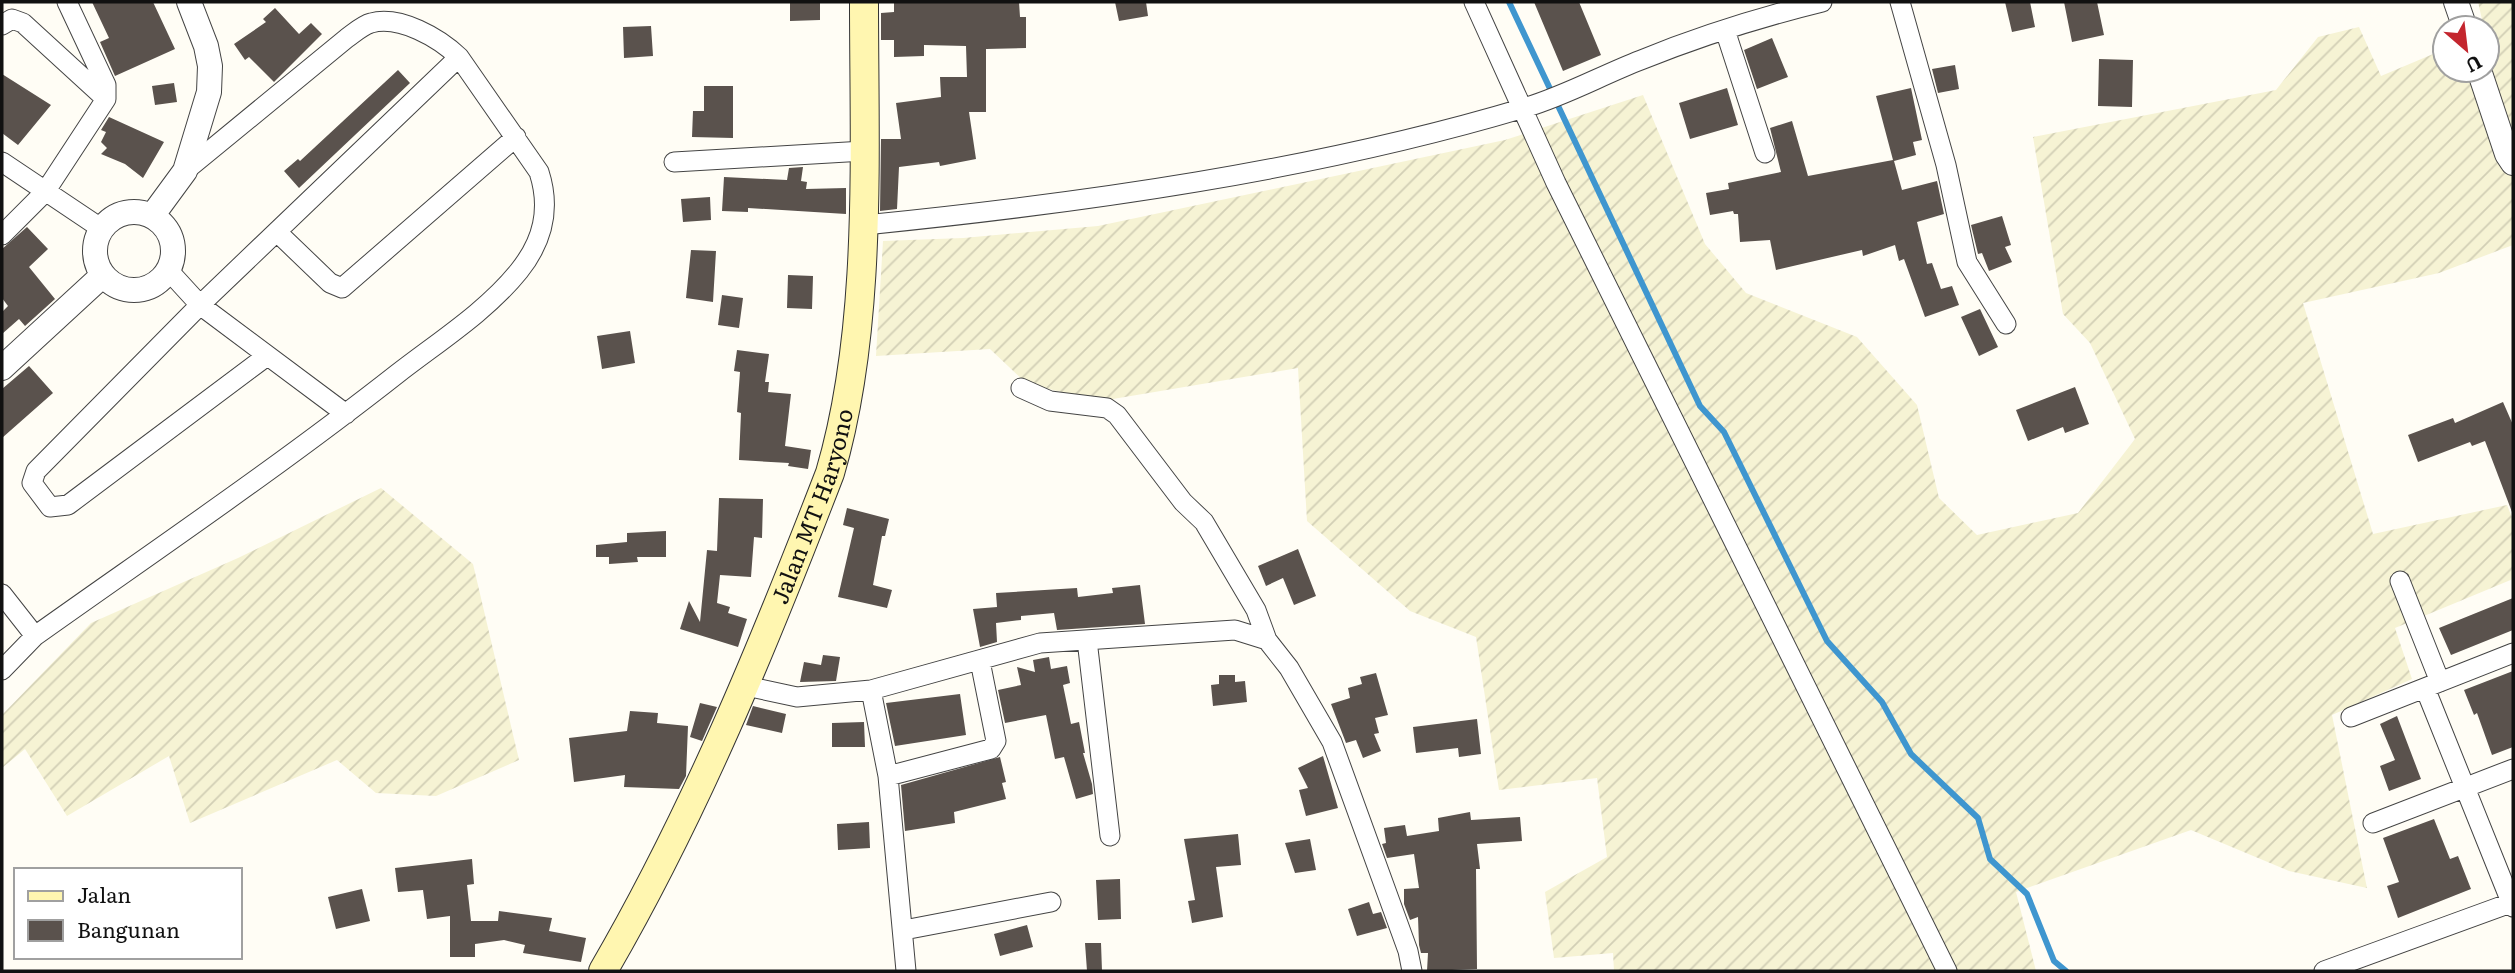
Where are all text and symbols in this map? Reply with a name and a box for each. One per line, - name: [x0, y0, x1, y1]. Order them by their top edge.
- north arrow: [2431, 14, 2501, 84]
- text: U: [2461, 49, 2488, 81]
- street label: Jalan MT Haryono: [761, 405, 860, 608]
- legend: [14, 868, 242, 959]
- text: Jalan: [77, 878, 131, 909]
- text: Bangunan: [77, 913, 180, 944]

